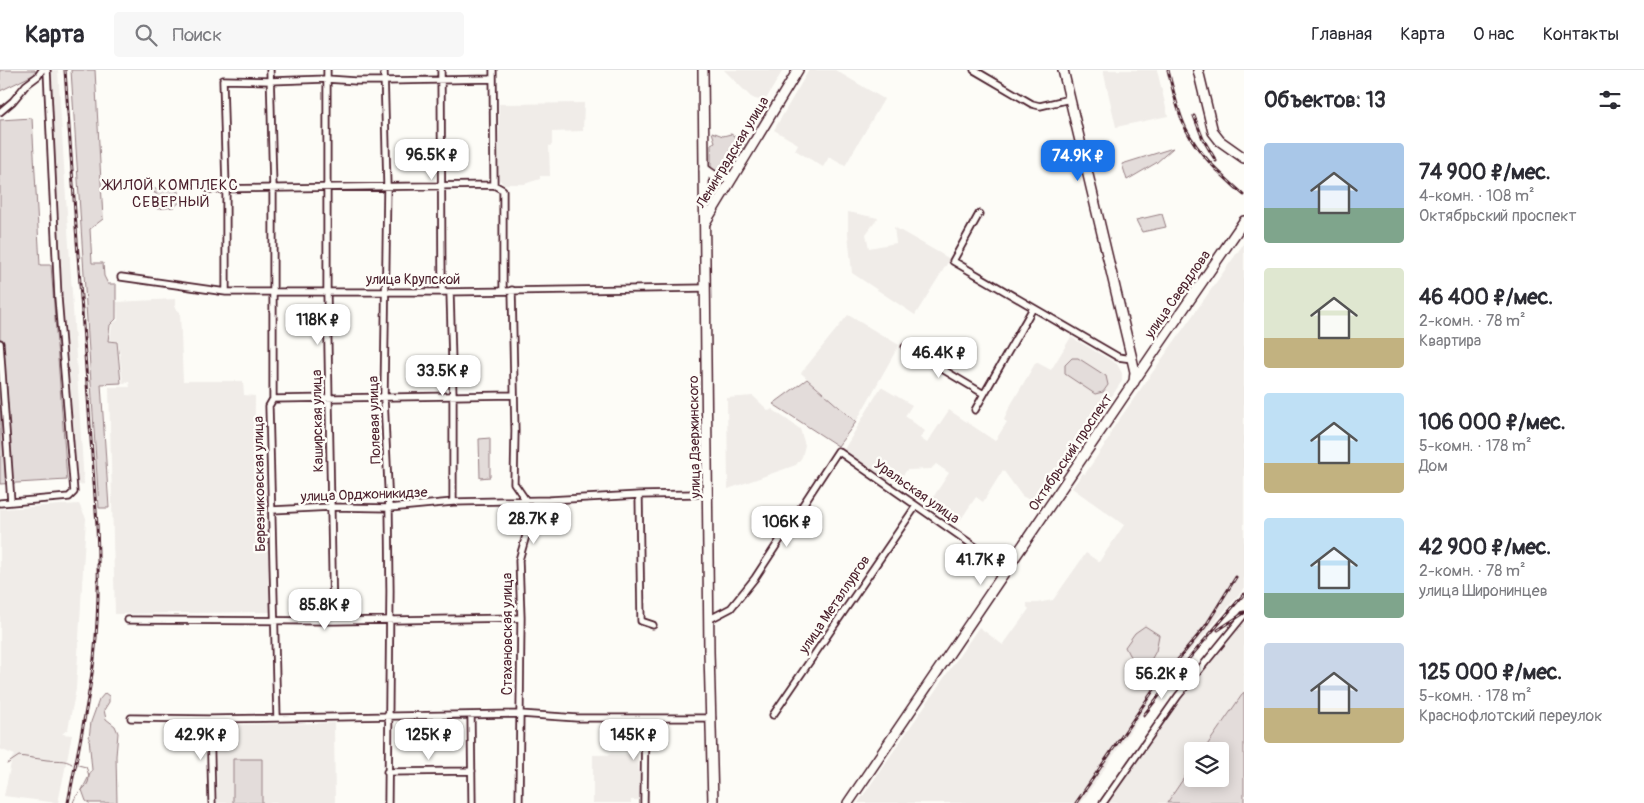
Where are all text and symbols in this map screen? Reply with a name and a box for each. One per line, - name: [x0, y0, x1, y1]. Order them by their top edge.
- search box: [114, 12, 464, 57]
- text: Карта: [25, 20, 84, 49]
- icon: search: [132, 21, 160, 49]
- text: Поиск: [172, 23, 222, 47]
- text: Главная: [1311, 23, 1372, 46]
- text: Карта: [1400, 23, 1445, 46]
- text: О нас: [1473, 23, 1515, 46]
- text: Контакты: [1543, 23, 1619, 46]
- icon: filters: [1596, 86, 1624, 114]
- text: Объектов: 13: [1264, 87, 1386, 114]
- street label: Ленинградская улица: [692, 93, 772, 212]
- pin: 96.5K ₽: [386, 138, 478, 181]
- pin: 74.9K ₽: [1032, 140, 1124, 182]
- text: 96.5K ₽: [406, 145, 458, 165]
- text: 74.9K ₽: [1052, 146, 1104, 166]
- text: 74 900 ₽/мес.: [1419, 159, 1551, 186]
- icon: home: [1304, 163, 1364, 223]
- district label: ЖИЛОЙ КОМПЛЕКС СЕВЕРНЫЙ: [101, 176, 239, 212]
- text: 4-комн. · 108 m²: [1419, 186, 1535, 206]
- text: Октябрьский проспект: [1419, 206, 1576, 226]
- street label: улица Свердлова: [1140, 247, 1214, 342]
- street label: улица Крупской: [365, 271, 460, 288]
- text: 46 400 ₽/мес.: [1419, 284, 1553, 311]
- icon: home: [1304, 288, 1364, 348]
- pin: 118K ₽: [277, 304, 359, 346]
- text: 118K ₽: [296, 310, 340, 330]
- text: 2-комн. · 78 m²: [1419, 311, 1525, 331]
- text: Квартира: [1419, 331, 1481, 351]
- pin: 46.4K ₽: [893, 336, 985, 379]
- text: 46.4K ₽: [912, 343, 966, 363]
- pin: 33.5K ₽: [397, 354, 489, 397]
- text: 33.5K ₽: [417, 361, 469, 381]
- street label: Каширская улица: [308, 370, 327, 472]
- street label: улица Дзержинского: [685, 375, 704, 500]
- street label: Полевая улица: [364, 376, 385, 464]
- street label: Октябрьский проспект: [1025, 390, 1116, 514]
- text: 106 000 ₽/мес.: [1419, 409, 1566, 436]
- icon: home: [1304, 413, 1364, 473]
- street label: Березниковская улица: [250, 416, 269, 552]
- text: 5-комн. · 178 m²: [1419, 436, 1531, 456]
- street label: Уральская улица: [871, 456, 963, 527]
- text: Дом: [1419, 456, 1448, 476]
- street label: улица Орджоникидзе: [299, 484, 428, 505]
- pin: 28.7K ₽: [488, 502, 580, 545]
- pin: 106K ₽: [746, 506, 828, 548]
- text: 28.7K ₽: [508, 509, 560, 529]
- text: 106K ₽: [762, 512, 812, 532]
- text: 42 900 ₽/мес.: [1419, 534, 1551, 561]
- icon: home: [1304, 538, 1364, 598]
- pin: 41.7K ₽: [935, 544, 1027, 586]
- text: 41.7K ₽: [956, 550, 1006, 570]
- street label: улица Металлургов: [795, 552, 874, 657]
- text: 2-комн. · 78 m²: [1419, 561, 1525, 581]
- street label: Стахановская улица: [499, 573, 516, 695]
- text: улица Широнинцев: [1419, 581, 1548, 601]
- pin: 85.8K ₽: [279, 588, 371, 631]
- text: 85.8K ₽: [299, 595, 351, 615]
- pin: 56.2K ₽: [1116, 658, 1208, 700]
- text: 125 000 ₽/мес.: [1419, 659, 1562, 686]
- icon: home: [1304, 663, 1364, 723]
- text: 56.2K ₽: [1135, 664, 1189, 684]
- text: 5-комн. · 178 m²: [1419, 686, 1531, 706]
- text: Краснофлотский переулок: [1419, 706, 1602, 726]
- pin: 42.9K ₽: [155, 718, 247, 761]
- pin: 125K ₽: [388, 718, 470, 761]
- pin: 145K ₽: [593, 718, 675, 761]
- text: 42.9K ₽: [175, 725, 227, 745]
- text: 125K ₽: [406, 725, 452, 745]
- text: 145K ₽: [611, 725, 657, 745]
- map controls: [1184, 742, 1229, 787]
- button: layers: [1184, 742, 1229, 787]

